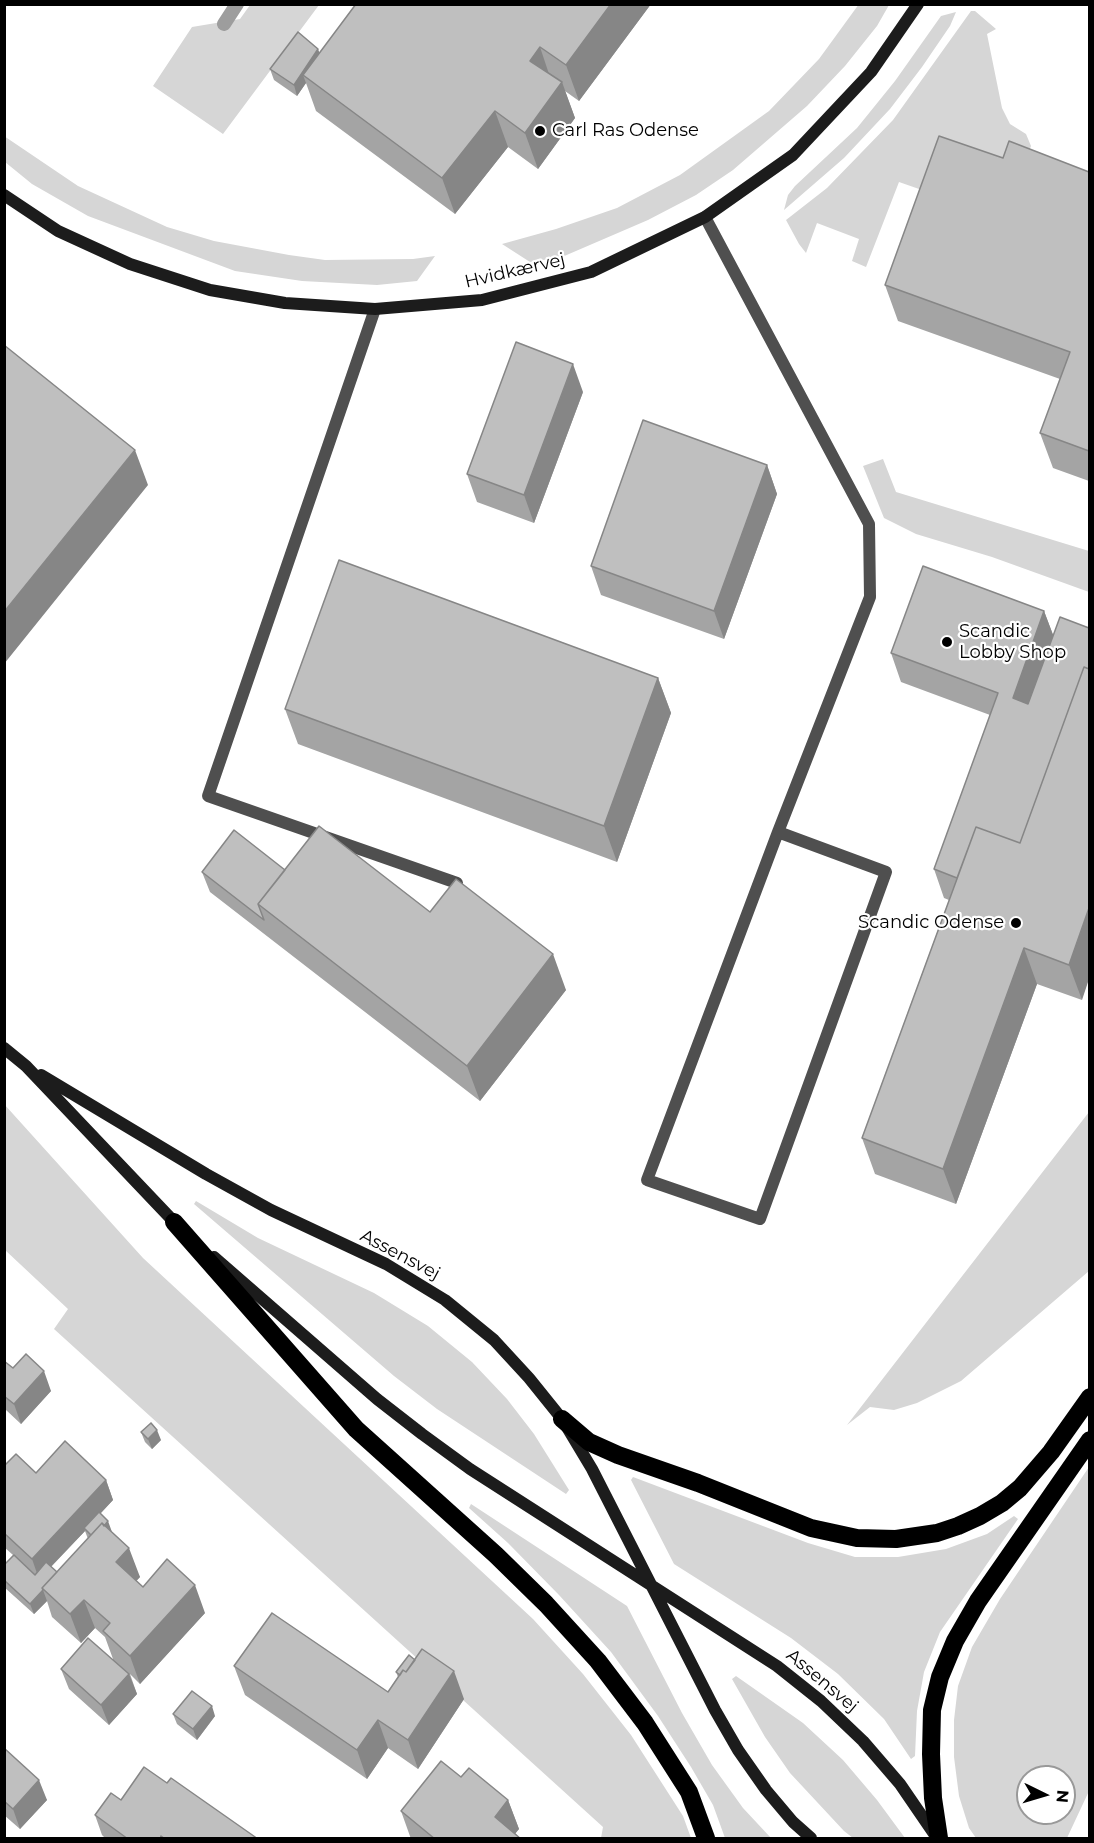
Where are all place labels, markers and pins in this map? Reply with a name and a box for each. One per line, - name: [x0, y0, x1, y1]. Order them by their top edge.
- place label: Carl Ras Odense: [552, 120, 699, 142]
- marker: Carl Ras Odense: [533, 124, 547, 138]
- place label: Scandic Lobby Shop: [959, 621, 1066, 664]
- marker: Scandic Lobby Shop: [940, 635, 954, 649]
- place label: Scandic Odense: [858, 912, 1004, 934]
- marker: Scandic Odense: [1009, 916, 1023, 930]

